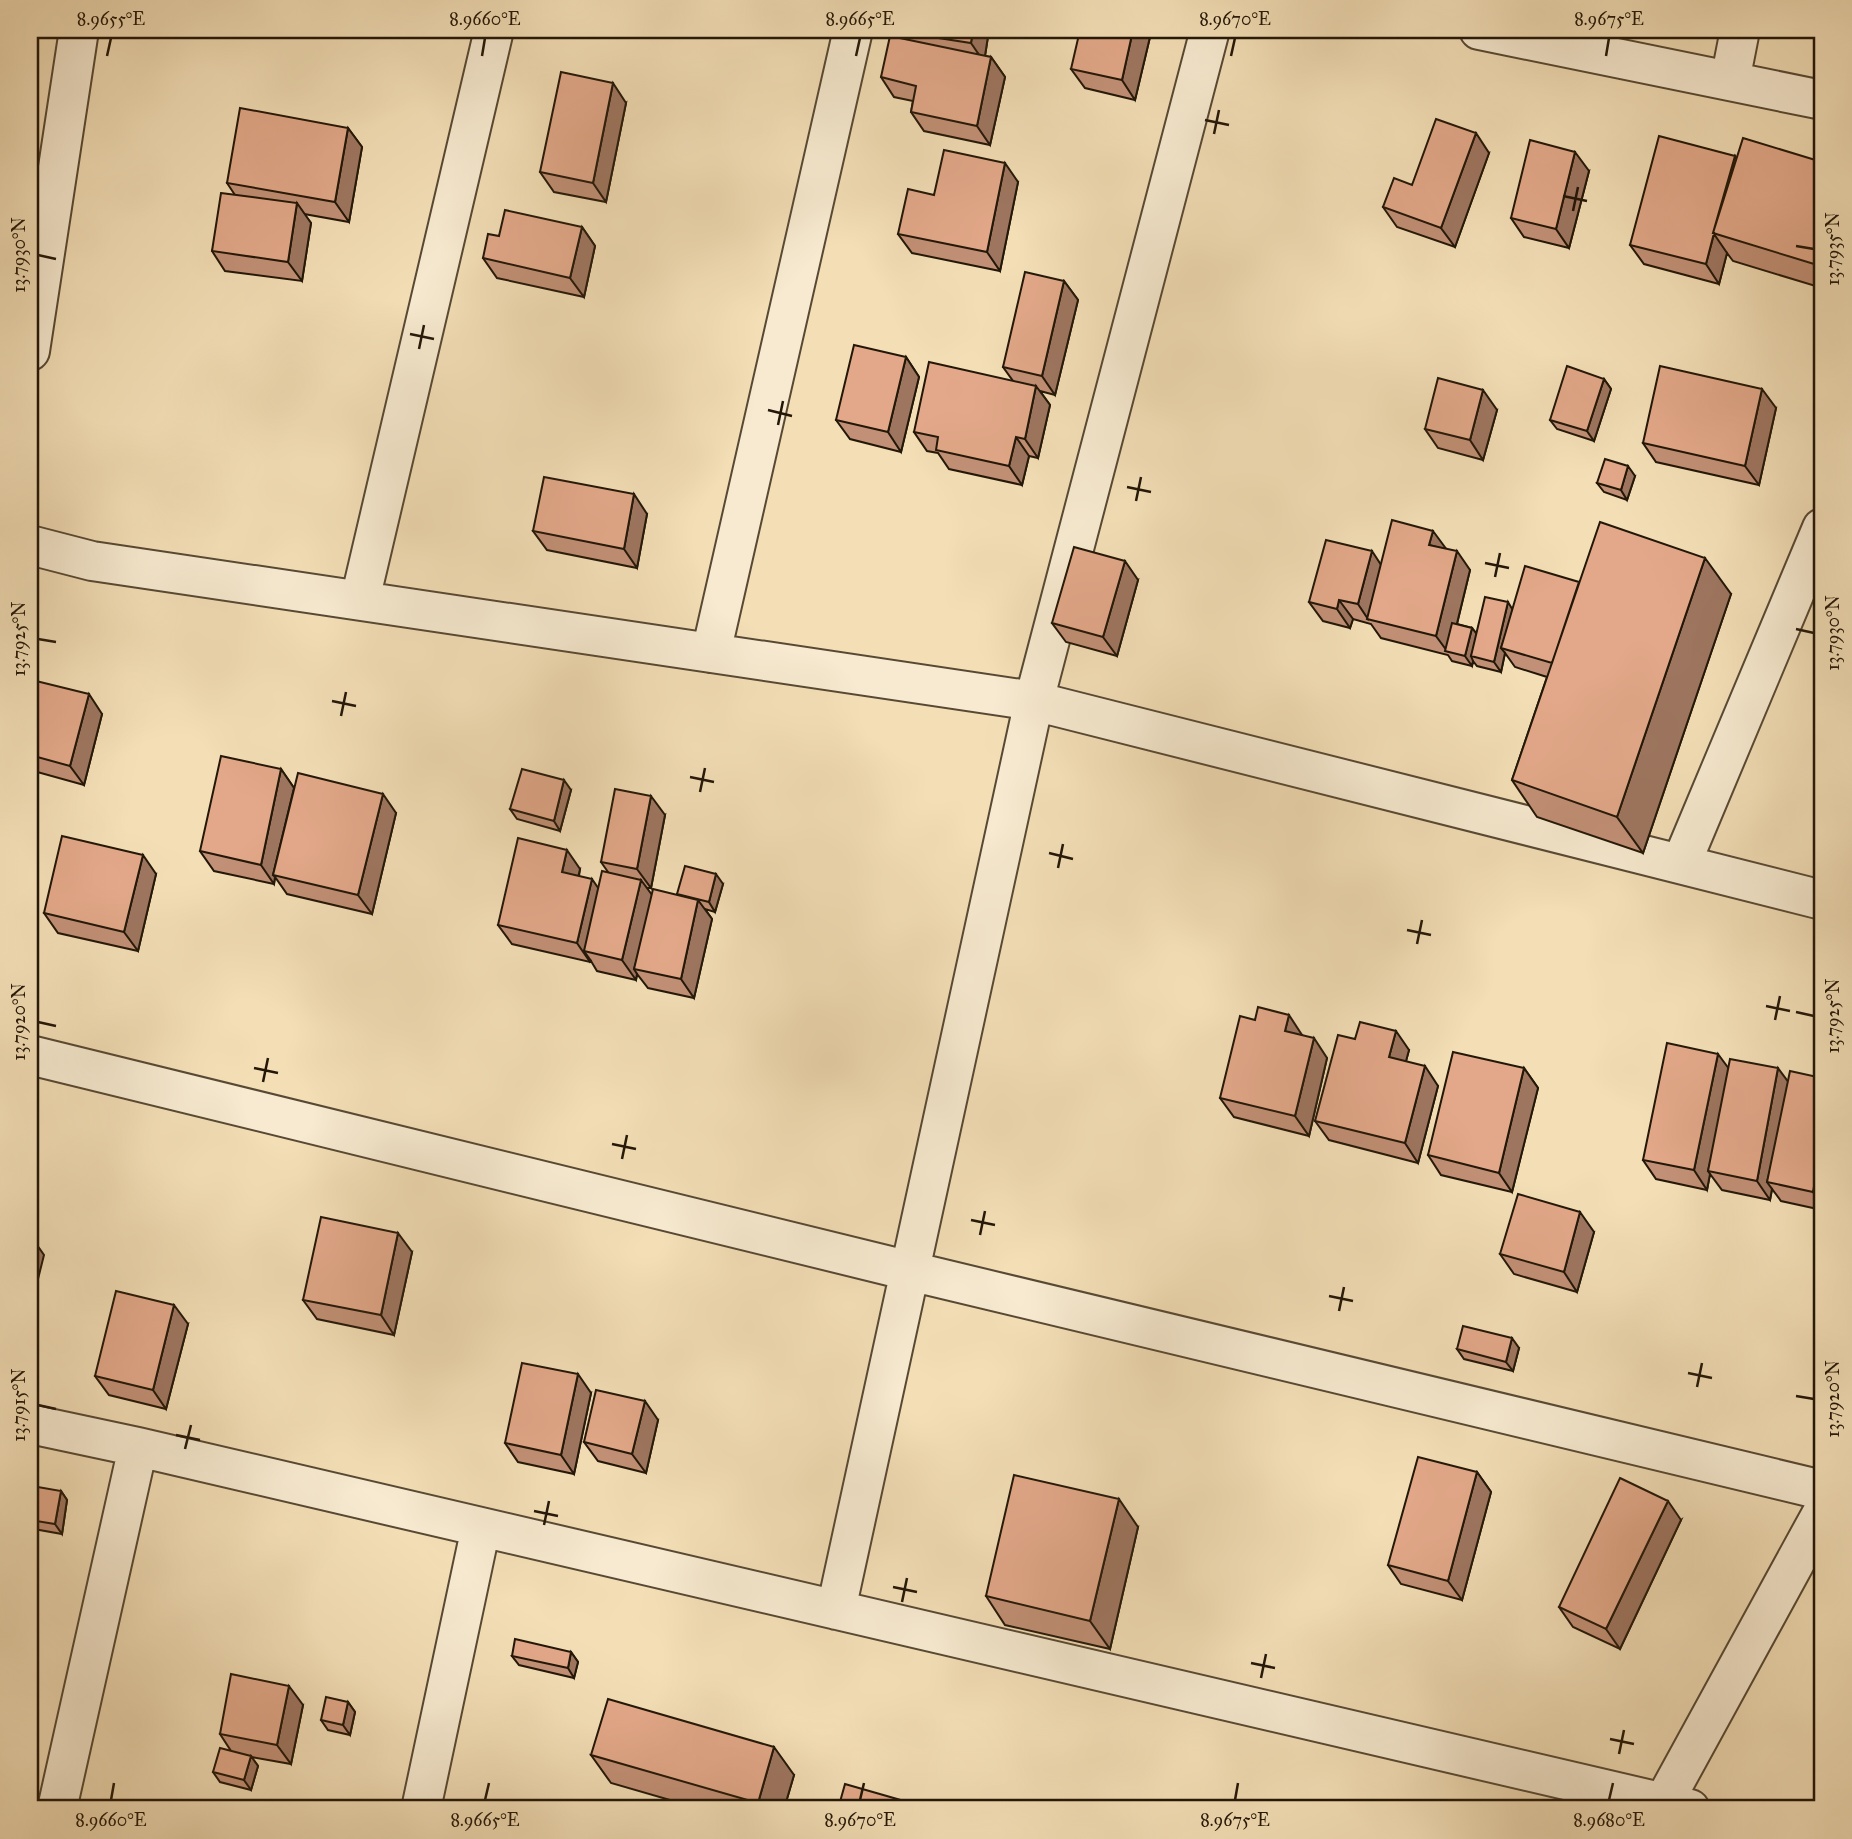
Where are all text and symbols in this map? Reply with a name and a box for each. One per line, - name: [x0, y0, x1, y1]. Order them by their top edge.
- text: 8.9655°E: [77, 8, 145, 30]
- text: 8.9660°E: [449, 8, 521, 30]
- text: 8.9665°E: [825, 8, 895, 30]
- text: 8.9670°E: [1199, 8, 1271, 30]
- text: 8.9675°E: [1574, 8, 1644, 30]
- text: 13.7935°N: [1822, 212, 1844, 286]
- text: 13.7930°N: [8, 217, 30, 293]
- text: 13.7930°N: [1822, 595, 1844, 671]
- text: 13.7925°N: [8, 601, 30, 677]
- text: 13.7925°N: [1822, 978, 1844, 1054]
- text: 13.7920°N: [8, 983, 30, 1061]
- text: 13.7920°N: [1822, 1360, 1844, 1438]
- text: 13.7915°N: [8, 1368, 30, 1442]
- text: 8.9660°E: [75, 1809, 147, 1831]
- text: 8.9665°E: [450, 1809, 520, 1831]
- text: 8.9670°E: [824, 1809, 896, 1831]
- text: 8.9675°E: [1200, 1809, 1270, 1831]
- text: 8.9680°E: [1573, 1809, 1645, 1831]

